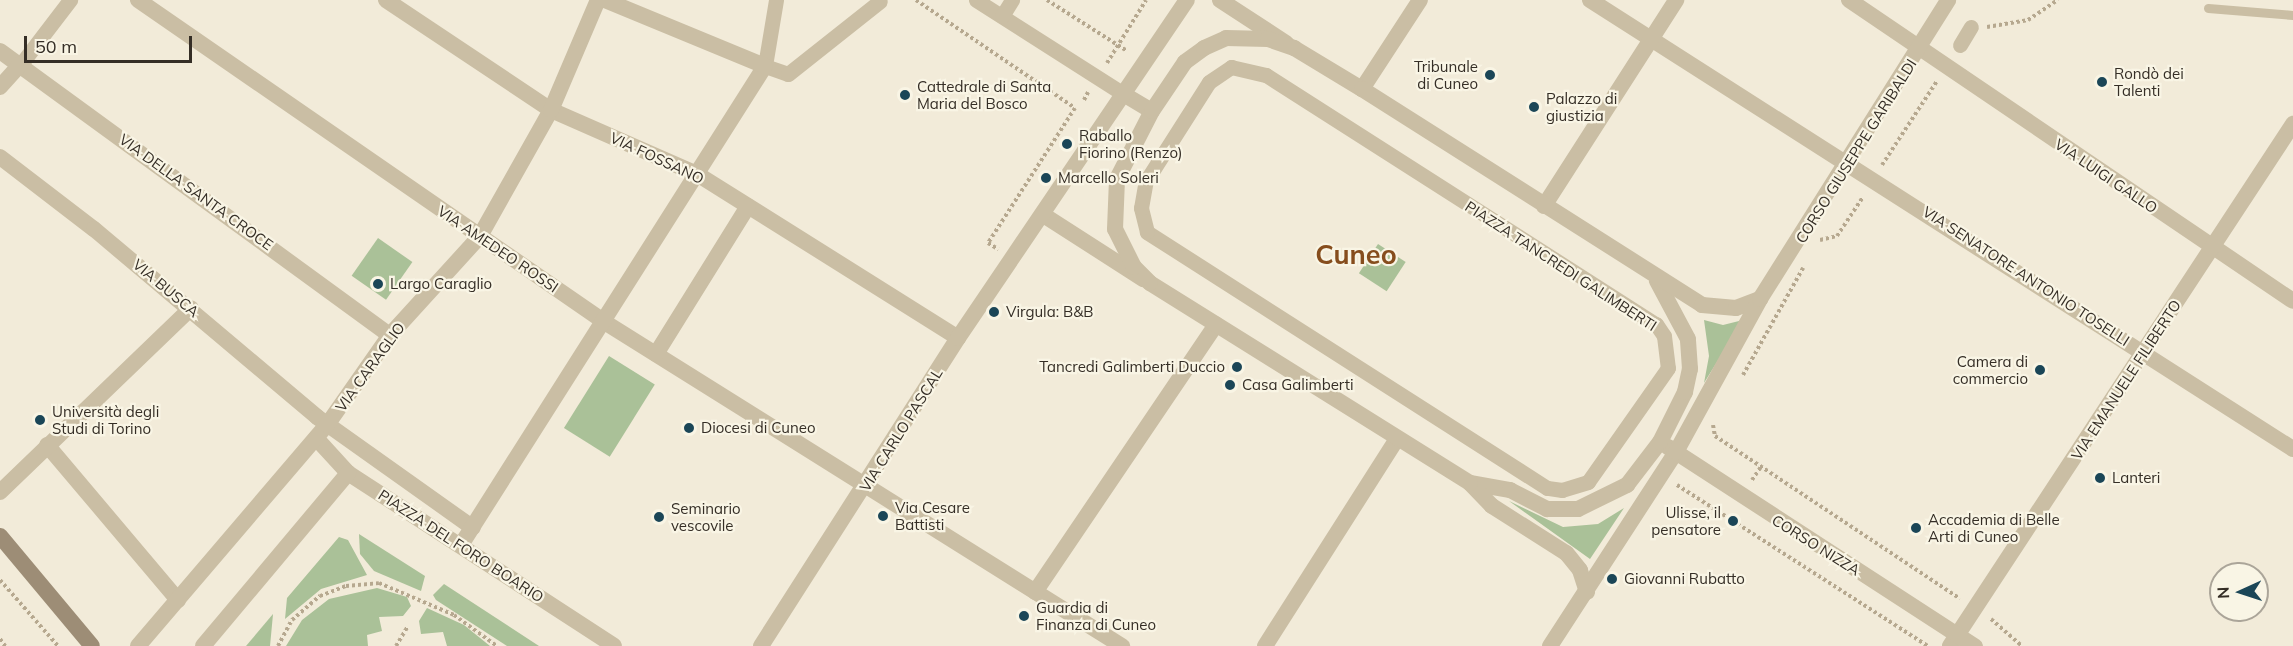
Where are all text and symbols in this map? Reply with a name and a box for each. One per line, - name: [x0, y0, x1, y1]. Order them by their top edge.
- scale bar: [27, 24, 195, 62]
- text: 50 m: [35, 35, 77, 58]
- street label: CORSO GIUSEPPE GARIBALDI: [1792, 56, 1920, 246]
- place label: Tribunale di Cuneo: [1414, 57, 1478, 92]
- place label: Rondò dei Talenti: [2114, 64, 2184, 99]
- marker: Tribunale di Cuneo: [1483, 68, 1497, 82]
- marker: Rondò dei Talenti: [2095, 75, 2109, 89]
- place label: Cattedrale di Santa Maria del Bosco: [917, 77, 1051, 112]
- marker: Cattedrale di Santa Maria del Bosco: [898, 88, 912, 102]
- place label: Palazzo di giustizia: [1546, 89, 1617, 124]
- marker: Palazzo di giustizia: [1527, 100, 1541, 114]
- place label: Raballo Fiorino (Renzo): [1079, 126, 1183, 161]
- street label: VIA FOSSANO: [607, 128, 707, 188]
- street label: VIA DELLA SANTA CROCE: [115, 130, 277, 254]
- street label: VIA LUIGI GALLO: [2051, 135, 2161, 217]
- marker: Raballo Fiorino (Renzo): [1060, 137, 1074, 151]
- place label: Marcello Soleri: [1058, 169, 1159, 187]
- marker: Marcello Soleri: [1039, 171, 1053, 185]
- street label: PIAZZA TANCREDI GALIMBERTI: [1462, 197, 1660, 335]
- street label: VIA AMEDEO ROSSI: [434, 202, 562, 296]
- street label: VIA SENATORE ANTONIO TOSELLI: [1919, 202, 2133, 350]
- district label: Cuneo: [1315, 239, 1397, 271]
- street label: VIA BUSCA: [129, 255, 203, 321]
- place label: Largo Caraglio: [390, 275, 492, 293]
- marker: Largo Caraglio: [371, 277, 385, 291]
- street label: VIA EMANUELE FILIBERTO: [2067, 297, 2185, 463]
- place label: Virgula: B&B: [1006, 303, 1093, 321]
- marker: Virgula: B&B: [987, 305, 1001, 319]
- street label: VIA CARAGLIO: [332, 319, 408, 415]
- place label: Camera di commercio: [1953, 352, 2028, 387]
- place label: Tancredi Galimberti Duccio: [1039, 358, 1225, 376]
- marker: Tancredi Galimberti Duccio: [1230, 360, 1244, 374]
- marker: Camera di commercio: [2033, 363, 2047, 377]
- street label: VIA CARLO PASCAL: [856, 365, 946, 495]
- place label: Casa Galimberti: [1242, 376, 1353, 394]
- marker: Casa Galimberti: [1223, 378, 1237, 392]
- place label: Università degli Studi di Torino: [52, 402, 159, 437]
- marker: Università degli Studi di Torino: [33, 413, 47, 427]
- place label: Diocesi di Cuneo: [701, 419, 815, 437]
- marker: Diocesi di Cuneo: [682, 421, 696, 435]
- place label: Lanteri: [2112, 469, 2160, 487]
- marker: Lanteri: [2093, 471, 2107, 485]
- street label: PIAZZA DEL FORO BOARIO: [375, 486, 547, 606]
- place label: Via Cesare Battisti: [895, 498, 970, 533]
- place label: Seminario vescovile: [671, 499, 741, 534]
- place label: Ulisse, il pensatore: [1651, 503, 1721, 538]
- marker: Via Cesare Battisti: [876, 509, 890, 523]
- marker: Seminario vescovile: [652, 510, 666, 524]
- place label: Accademia di Belle Arti di Cuneo: [1928, 510, 2060, 545]
- street label: CORSO NIZZA: [1769, 511, 1863, 579]
- marker: Ulisse, il pensatore: [1726, 514, 1740, 528]
- marker: Accademia di Belle Arti di Cuneo: [1909, 521, 1923, 535]
- north arrow: [2209, 562, 2269, 622]
- place label: Giovanni Rubatto: [1624, 570, 1745, 588]
- marker: Giovanni Rubatto: [1605, 572, 1619, 586]
- text: N: [2213, 586, 2233, 599]
- place label: Guardia di Finanza di Cuneo: [1036, 598, 1156, 633]
- marker: Guardia di Finanza di Cuneo: [1017, 609, 1031, 623]

